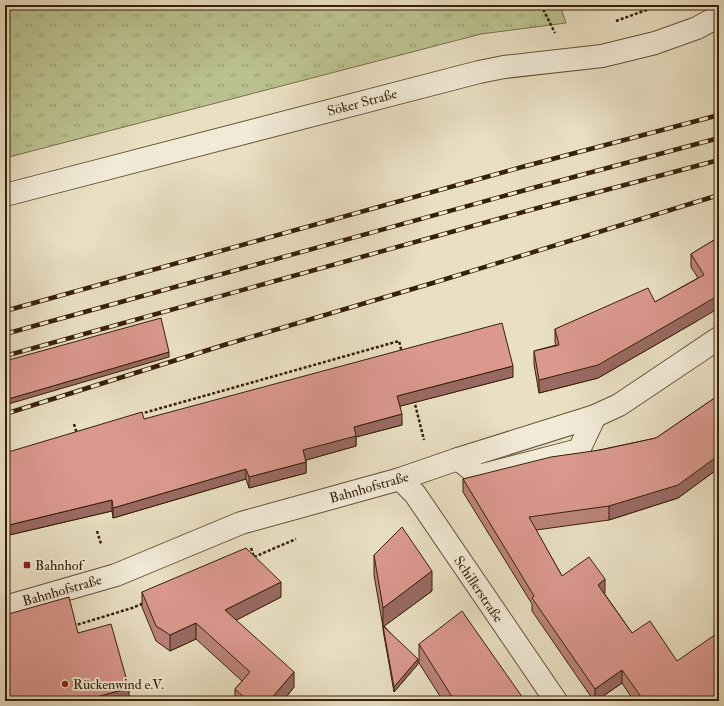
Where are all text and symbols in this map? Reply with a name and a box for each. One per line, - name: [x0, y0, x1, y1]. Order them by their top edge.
- street label: Söker Straße: [325, 85, 399, 120]
- street label: Bahnhofstraße: [327, 468, 411, 507]
- street label: Schillerstraße: [450, 553, 507, 626]
- place label: Bahnhof: [35, 557, 86, 574]
- marker: Bahnhof: [22, 560, 32, 570]
- street label: Bahnhofstraße: [20, 571, 104, 610]
- place label: Rückenwind e.V.: [73, 676, 164, 693]
- marker: Rückenwind e.V.: [60, 679, 70, 689]

